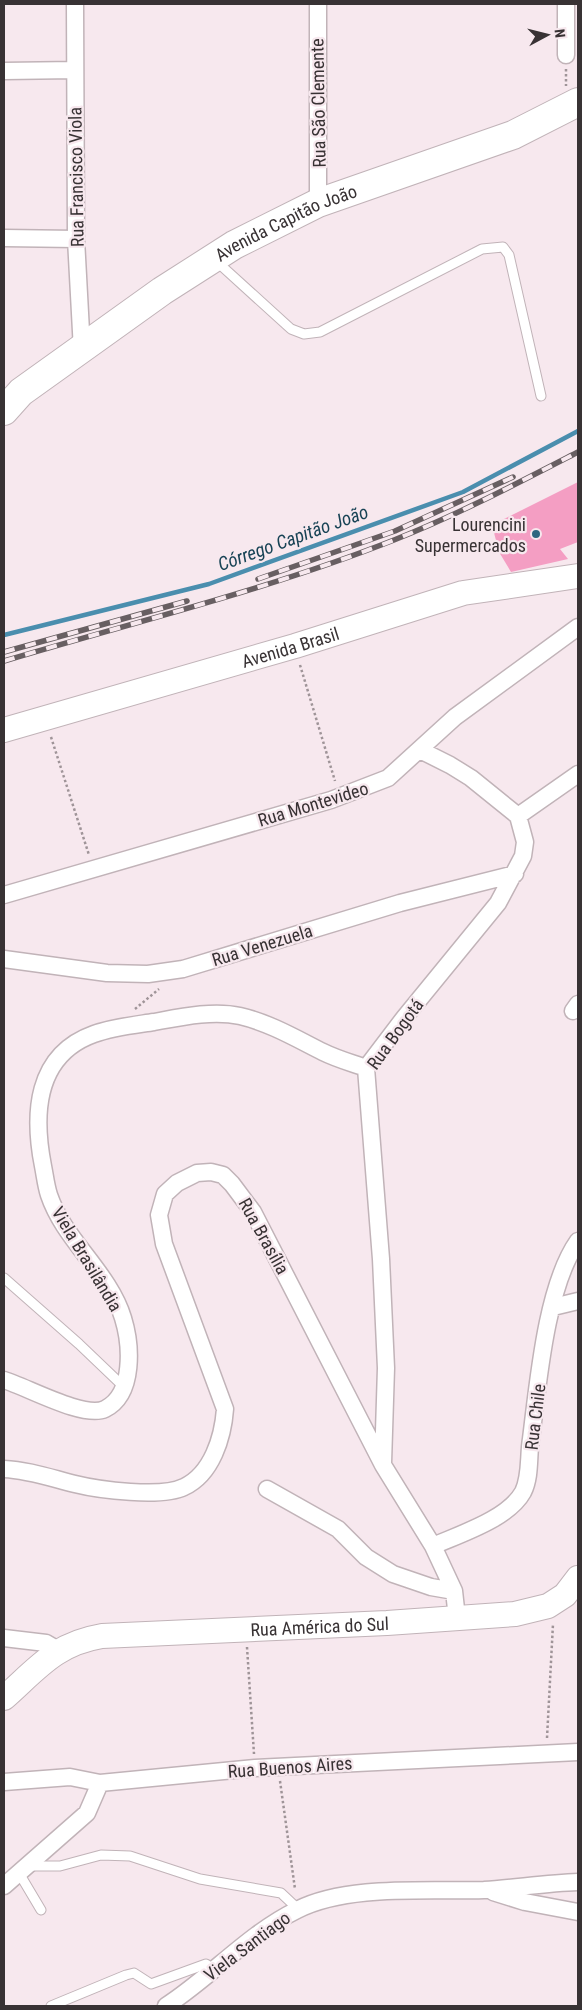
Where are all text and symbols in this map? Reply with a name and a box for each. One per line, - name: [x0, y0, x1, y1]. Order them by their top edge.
- north arrow: [522, 10, 572, 60]
- text: N: [551, 28, 568, 39]
- street label: Rua São Clemente: [306, 38, 330, 168]
- street label: Rua Francisco Viola: [64, 107, 88, 247]
- street label: Avenida Capitão João: [211, 180, 359, 265]
- water label: Córrego Capitão João: [214, 500, 372, 576]
- place label: Lourencini Supermercados: [415, 514, 526, 556]
- marker: Lourencini Supermercados: [530, 528, 542, 540]
- street label: Avenida Brasil: [239, 622, 341, 671]
- street label: Rua Montevideo: [255, 777, 371, 831]
- street label: Rua Venezuela: [209, 920, 315, 970]
- street label: Rua Bogotá: [362, 995, 428, 1073]
- street label: Rua Brasília: [234, 1194, 294, 1278]
- street label: Viela Brasilândia: [47, 1203, 127, 1315]
- street label: Rua Chile: [521, 1383, 549, 1451]
- street label: Rua América do Sul: [250, 1612, 389, 1640]
- street label: Rua Buenos Aires: [227, 1752, 353, 1782]
- street label: Viela Santiago: [200, 1907, 294, 1985]

